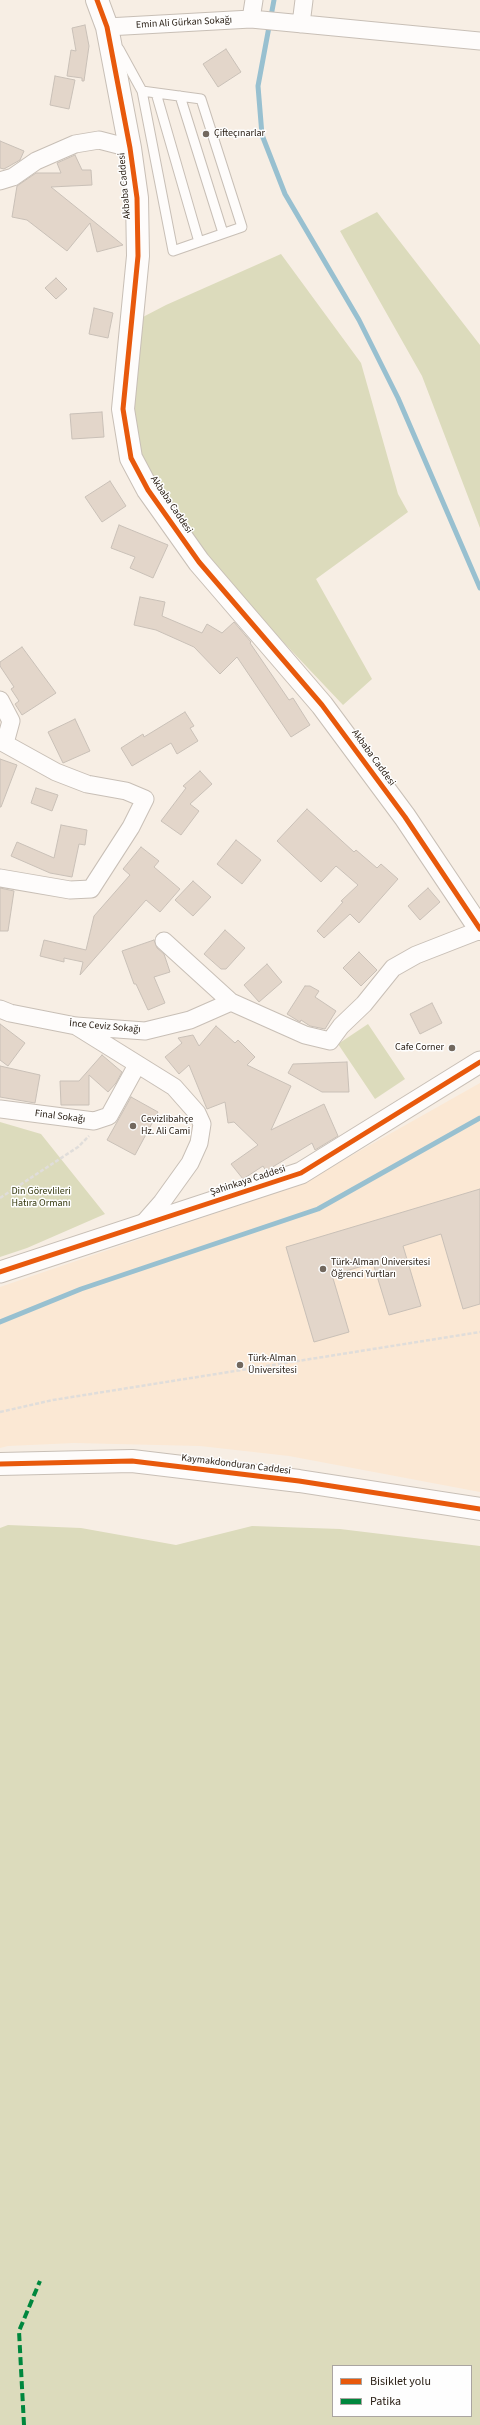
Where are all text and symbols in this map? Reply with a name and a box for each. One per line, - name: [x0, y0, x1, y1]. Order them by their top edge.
- street label: Emin Ali Gürkan Sokağı: [135, 14, 233, 32]
- place label: Çifteçınarlar: [214, 128, 265, 140]
- marker: Çifteçınarlar: [201, 129, 211, 139]
- street label: Akbaba Caddesi: [116, 152, 134, 220]
- street label: Akbaba Caddesi: [147, 474, 195, 536]
- street label: Akbaba Caddesi: [349, 727, 397, 789]
- street label: İnce Ceviz Sokağı: [69, 1018, 141, 1036]
- place label: Cafe Corner: [395, 1042, 444, 1054]
- marker: Cafe Corner: [447, 1043, 457, 1053]
- street label: Final Sokağı: [34, 1108, 86, 1126]
- place label: Cevizlibahçe Hz. Ali Cami: [141, 1114, 193, 1138]
- marker: Cevizlibahçe Hz. Ali Cami: [128, 1121, 138, 1131]
- street label: Şahinkaya Caddesi: [209, 1163, 287, 1199]
- park label: Din Görevlileri Hatıra Ormanı: [11, 1186, 71, 1210]
- place label: Türk-Alman Üniversitesi Öğrenci Yurtları: [331, 1257, 430, 1280]
- marker: Türk-Alman Üniversitesi Öğrenci Yurtları: [318, 1264, 328, 1274]
- place label: Türk-Alman Üniversitesi: [248, 1353, 297, 1376]
- marker: Türk-Alman Üniversitesi: [235, 1360, 245, 1370]
- street label: Kaymakdonduran Caddesi: [181, 1452, 291, 1478]
- legend: [332, 2365, 472, 2417]
- text: Bisiklet yolu: [370, 2373, 431, 2390]
- text: Patika: [370, 2393, 401, 2410]

